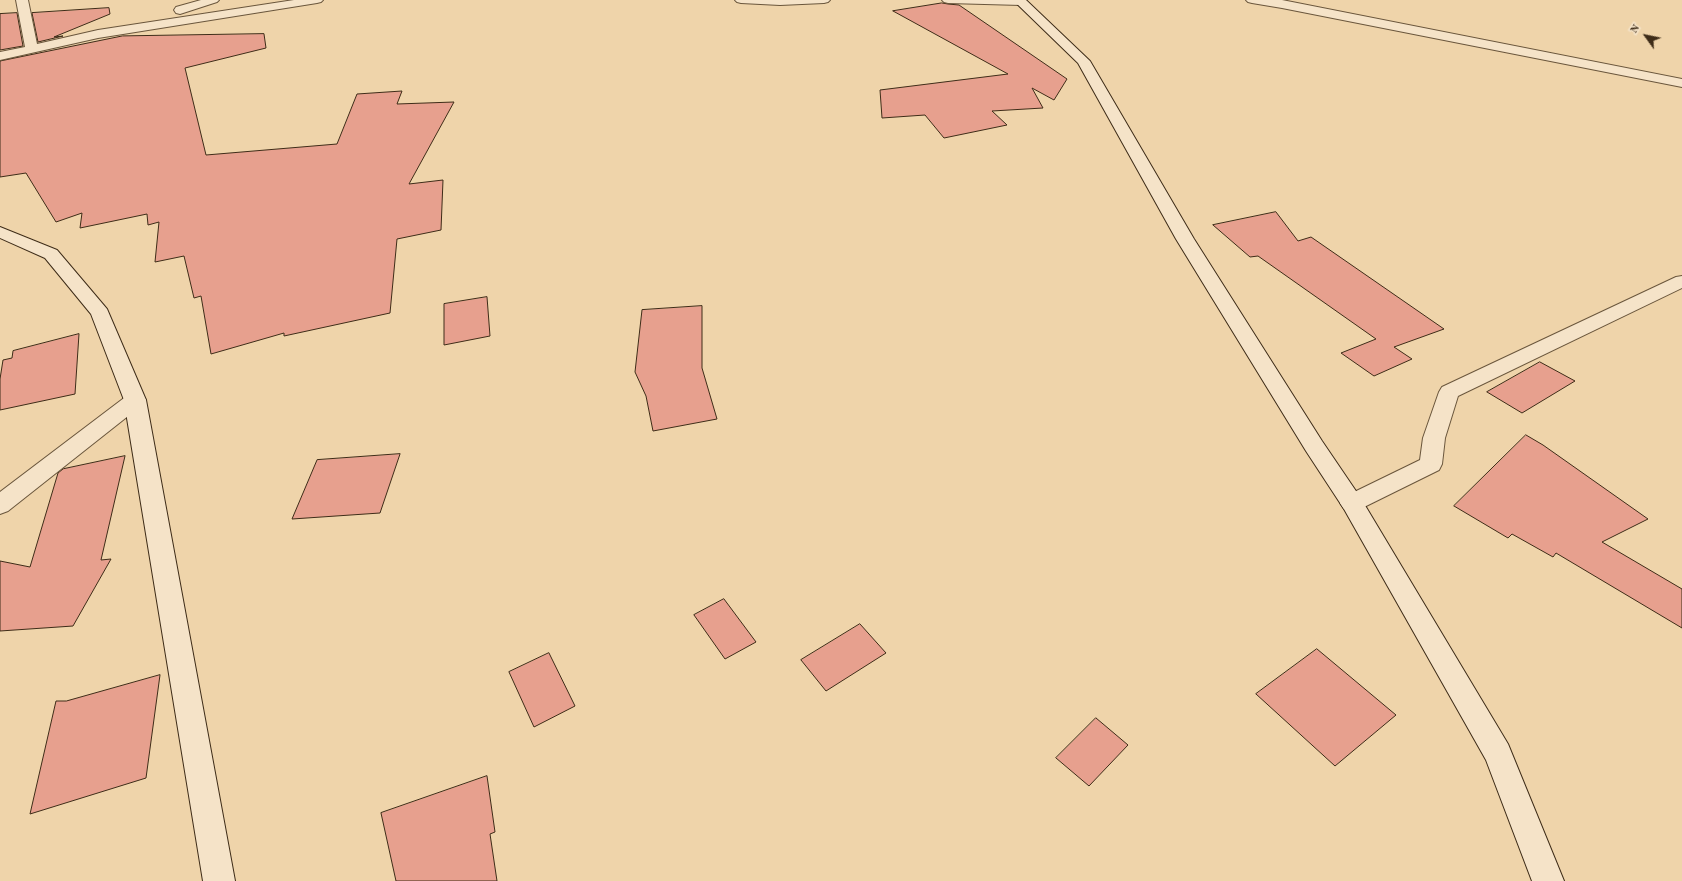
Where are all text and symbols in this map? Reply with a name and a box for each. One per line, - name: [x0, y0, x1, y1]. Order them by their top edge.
- north arrow: [1626, 16, 1666, 56]
- text: N: [1629, 23, 1642, 36]

